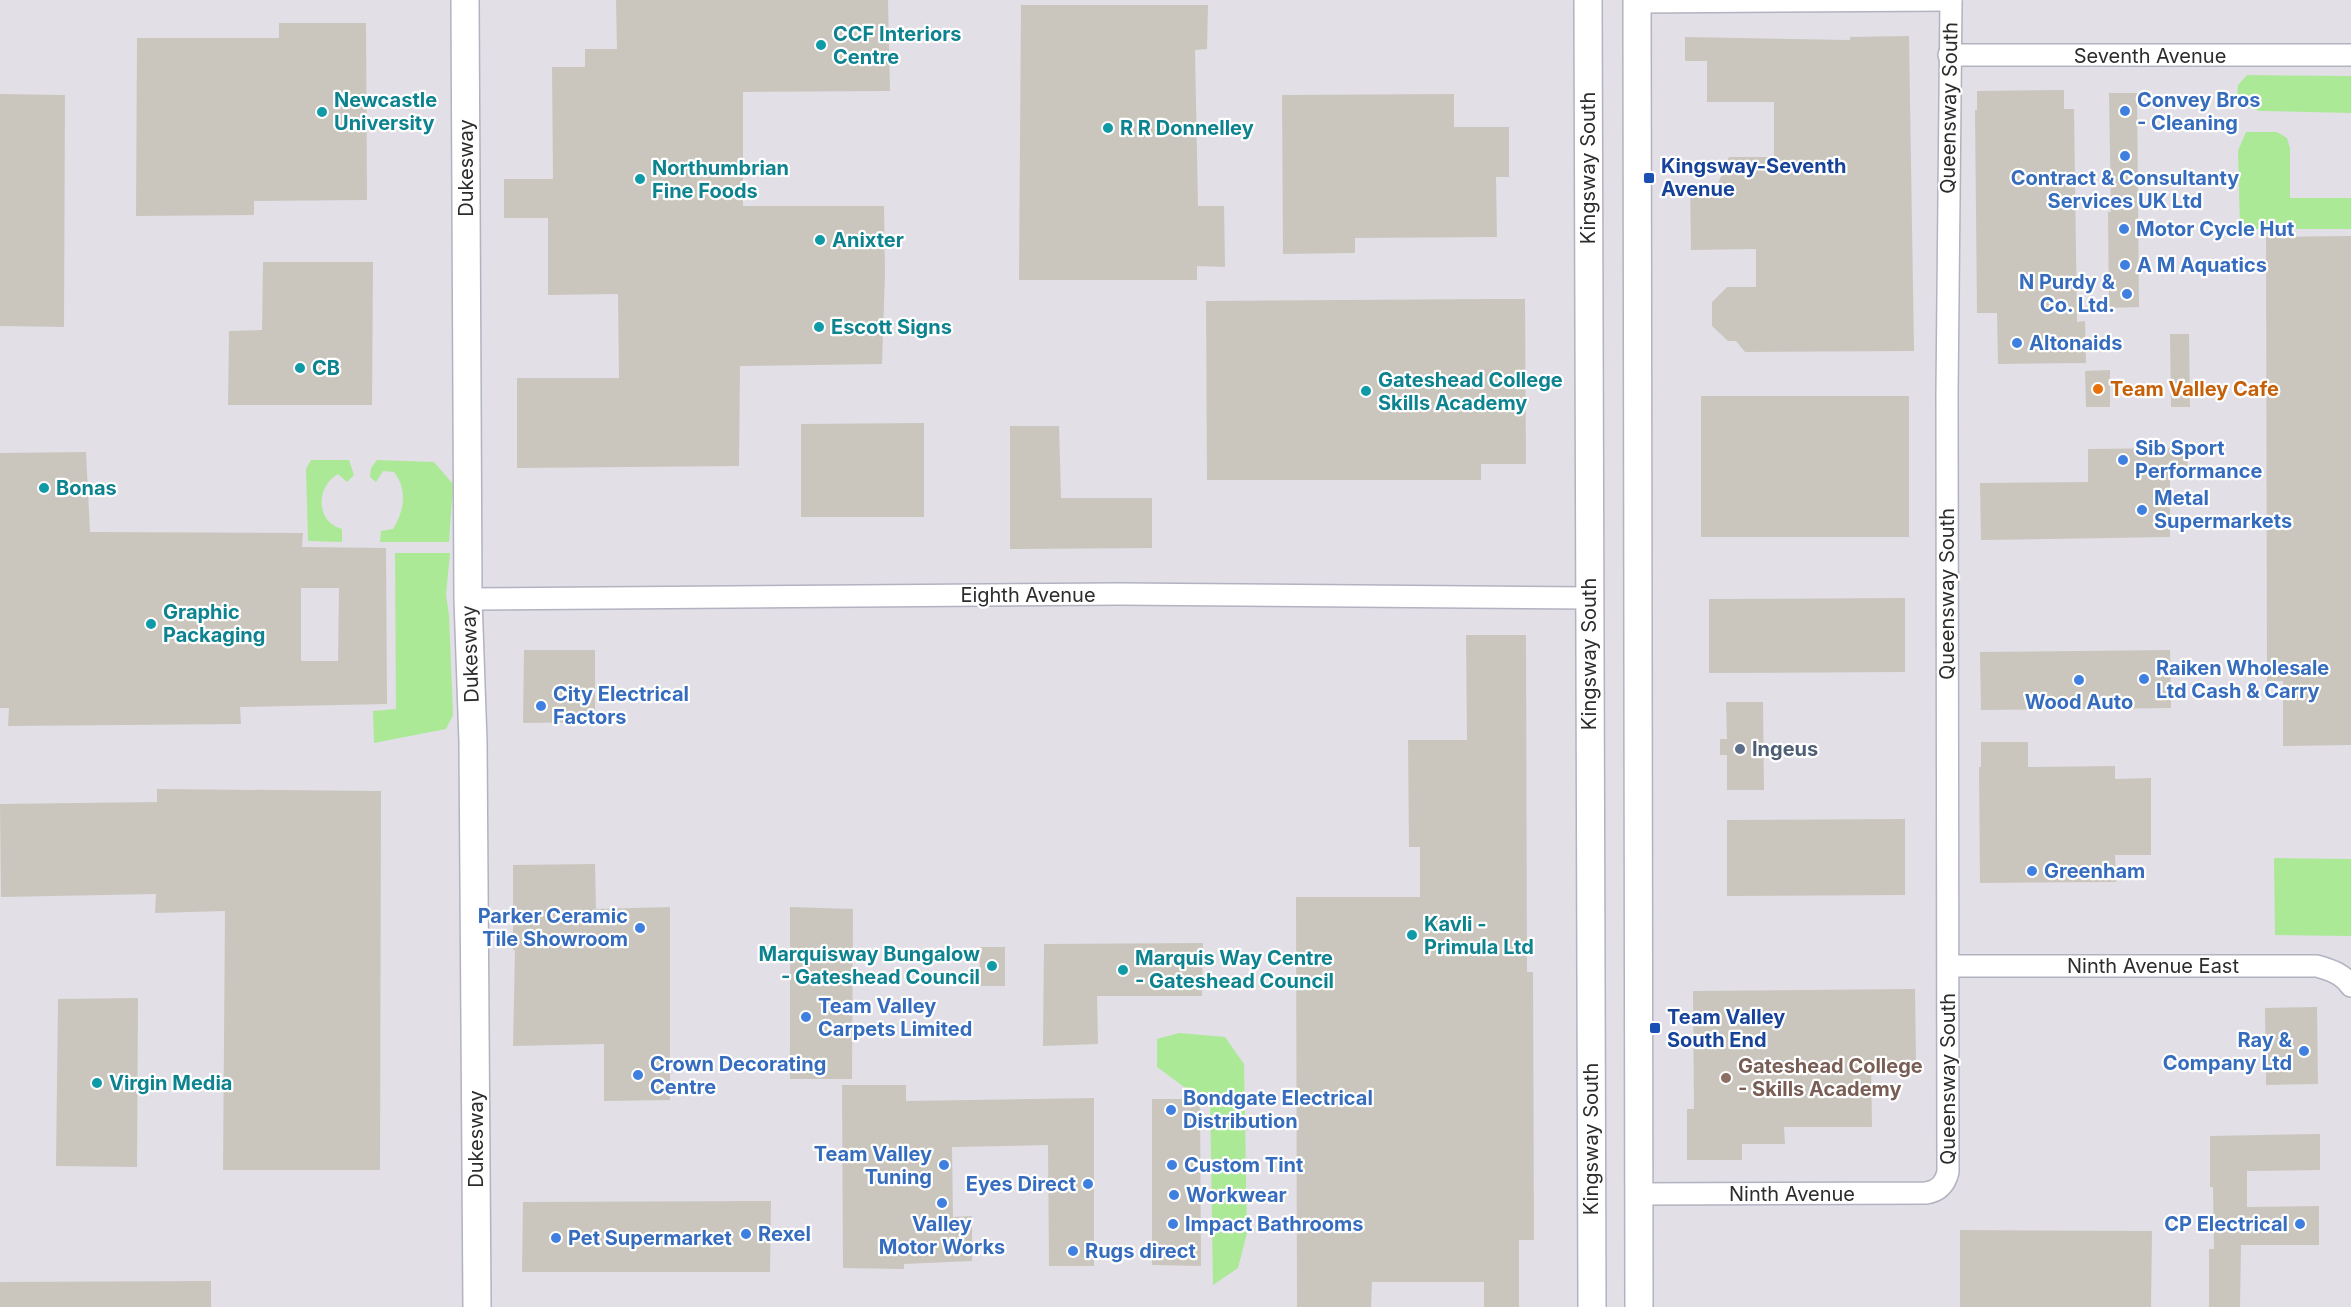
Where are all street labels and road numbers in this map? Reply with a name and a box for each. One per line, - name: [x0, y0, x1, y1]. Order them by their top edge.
- street label: Queensway South: [1936, 22, 1962, 194]
- street label: Seventh Avenue: [2074, 44, 2226, 68]
- street label: Kingsway South: [1576, 92, 1600, 244]
- street label: Dukesway: [454, 119, 478, 217]
- street label: Queensway South: [1935, 508, 1959, 680]
- street label: Kingsway South: [1577, 578, 1601, 730]
- street label: Eighth Avenue: [960, 583, 1096, 607]
- street label: Dukesway: [456, 605, 484, 703]
- street label: Ninth Avenue East: [2067, 954, 2239, 978]
- street label: Queensway South: [1936, 993, 1960, 1165]
- street label: Kingsway South: [1579, 1063, 1603, 1215]
- street label: Dukesway: [464, 1090, 488, 1188]
- street label: Ninth Avenue: [1729, 1182, 1855, 1206]

